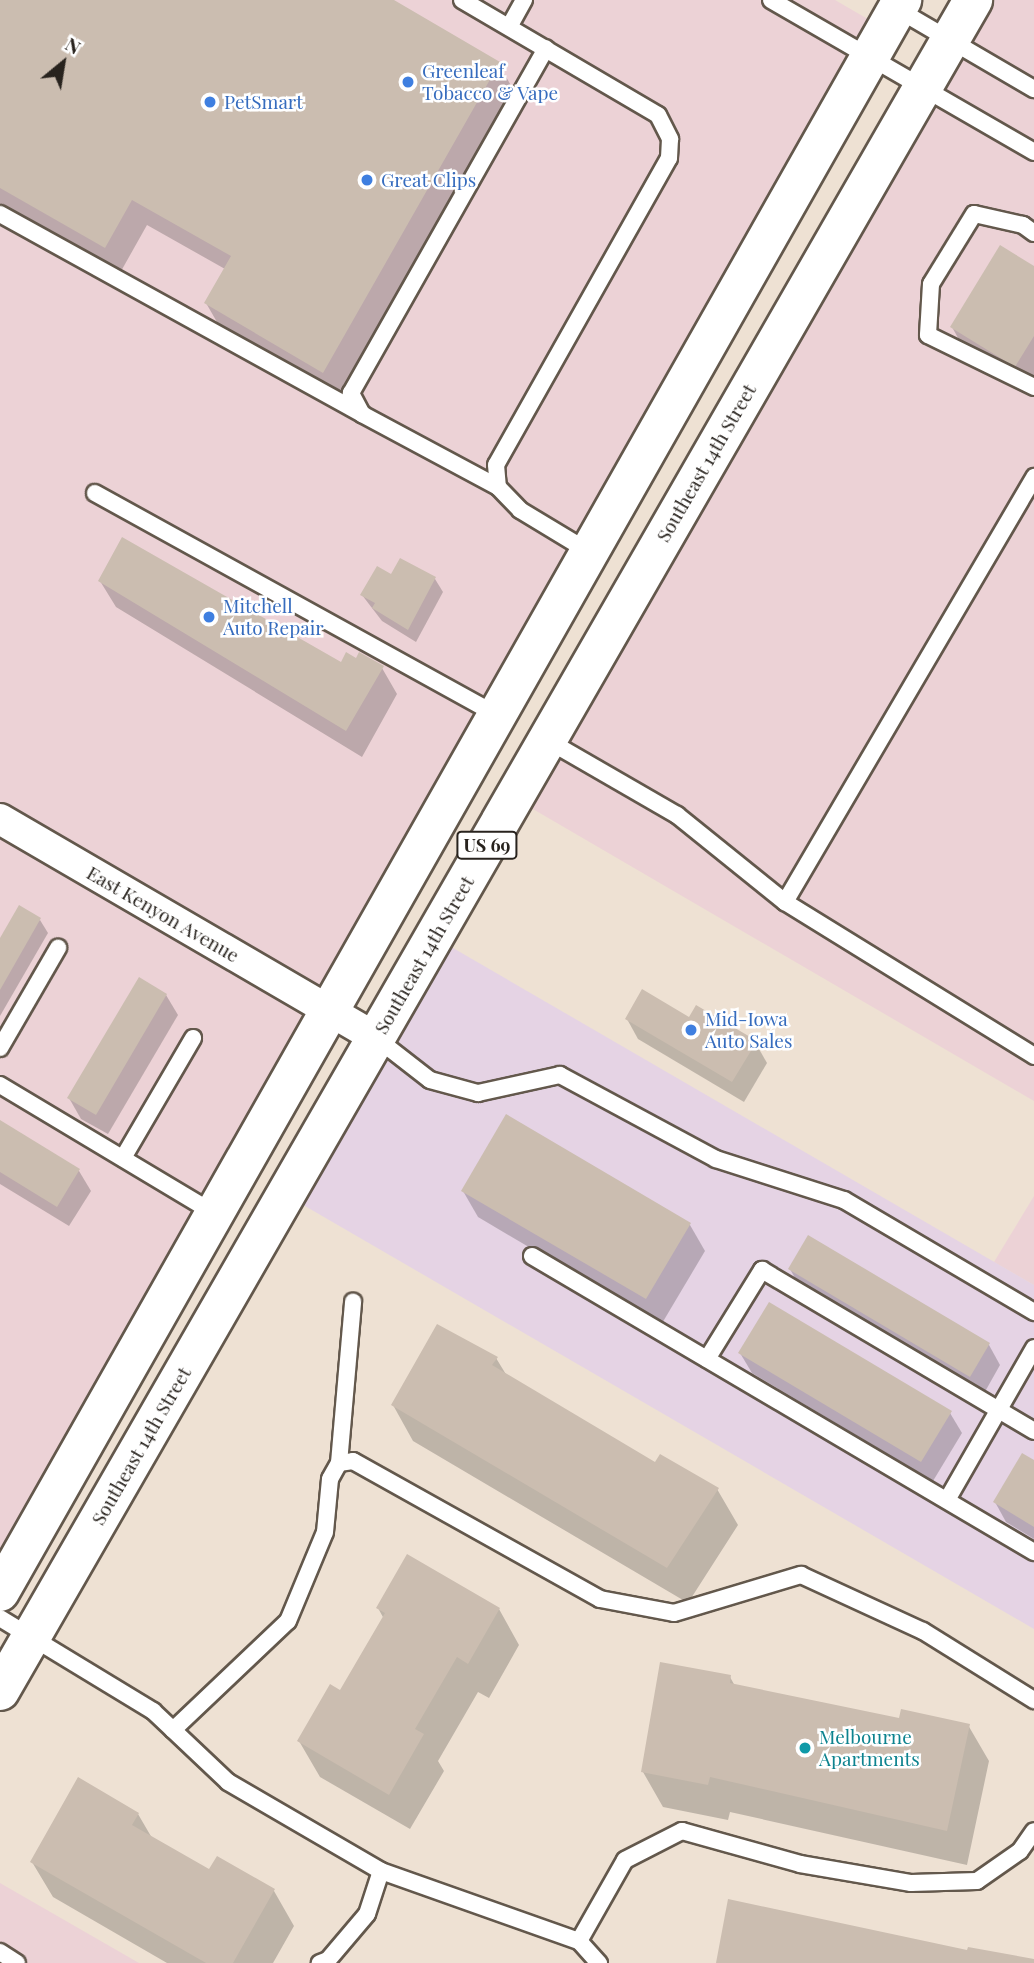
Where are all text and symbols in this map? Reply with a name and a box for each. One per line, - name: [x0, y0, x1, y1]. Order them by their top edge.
- north arrow: [28, 28, 98, 98]
- text: N: [61, 30, 86, 60]
- place label: Greenleaf Tobacco & Vape: [422, 60, 559, 104]
- marker: Greenleaf Tobacco & Vape: [400, 74, 416, 90]
- place label: PetSmart: [224, 91, 303, 113]
- marker: PetSmart: [202, 94, 218, 110]
- place label: Great Clips: [381, 169, 477, 191]
- marker: Great Clips: [359, 172, 375, 188]
- street label: Southeast 14th Street: [651, 380, 761, 546]
- place label: Mitchell Auto Repair: [223, 595, 324, 639]
- marker: Mitchell Auto Repair: [201, 609, 217, 625]
- road number: US 69: [456, 830, 518, 860]
- street label: East Kenyon Avenue: [82, 861, 244, 967]
- street label: Southeast 14th Street: [369, 872, 479, 1038]
- place label: Mid-Iowa Auto Sales: [705, 1008, 792, 1052]
- marker: Mid-Iowa Auto Sales: [683, 1022, 699, 1038]
- street label: Southeast 14th Street: [86, 1363, 196, 1529]
- place label: Melbourne Apartments: [819, 1726, 920, 1770]
- marker: Melbourne Apartments: [797, 1740, 813, 1756]

